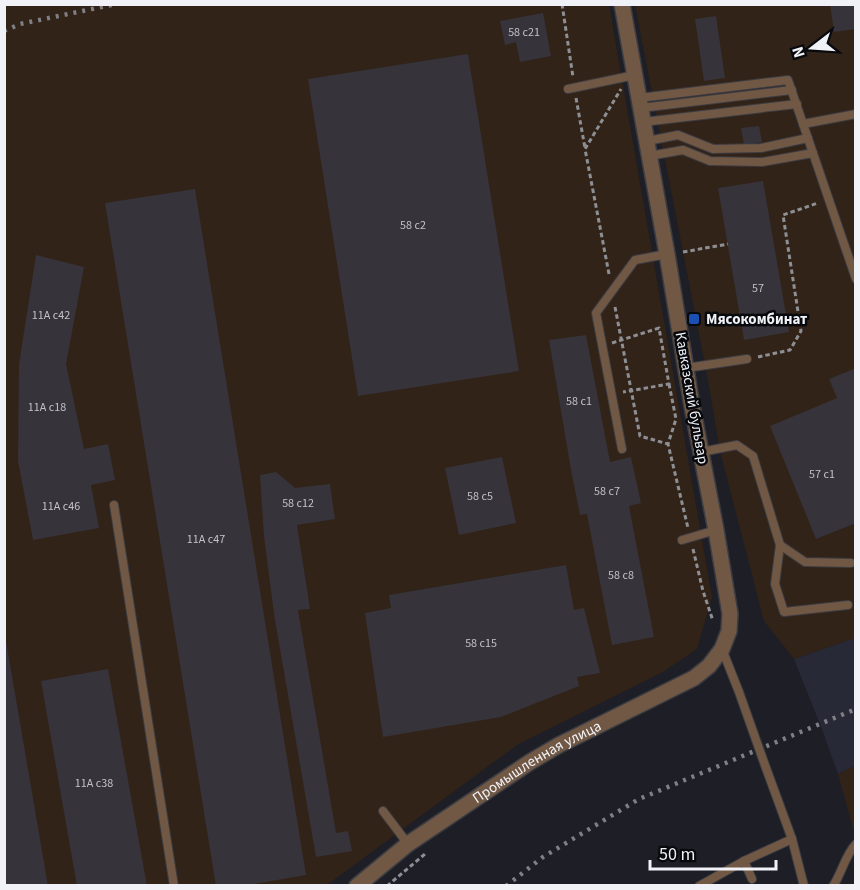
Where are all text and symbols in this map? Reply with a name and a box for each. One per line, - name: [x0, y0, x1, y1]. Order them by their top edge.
- north arrow: [782, 18, 842, 78]
- house number: 58 с21: [508, 24, 540, 41]
- text: N: [787, 44, 811, 60]
- house number: 58 с2: [400, 217, 426, 234]
- house number: 57: [752, 280, 764, 297]
- house number: 11А с42: [32, 307, 70, 324]
- place label: Мясокомбинат: [706, 309, 807, 330]
- marker: Мясокомбинат: [687, 312, 701, 326]
- street label: Кавказский бульвар: [670, 331, 713, 466]
- house number: 58 с1: [566, 393, 592, 410]
- house number: 11А с18: [28, 399, 66, 416]
- house number: 57 с1: [809, 466, 835, 483]
- house number: 58 с7: [594, 483, 620, 500]
- house number: 58 с5: [467, 488, 493, 505]
- house number: 58 с12: [282, 495, 314, 512]
- house number: 11А с46: [42, 498, 80, 515]
- house number: 11А с47: [187, 531, 225, 548]
- house number: 58 с8: [608, 567, 634, 584]
- house number: 58 с15: [465, 635, 497, 652]
- street label: Промышленная улица: [468, 716, 605, 809]
- house number: 11А с38: [75, 775, 113, 792]
- scale bar: [650, 833, 776, 871]
- text: 50 m: [659, 842, 695, 867]

